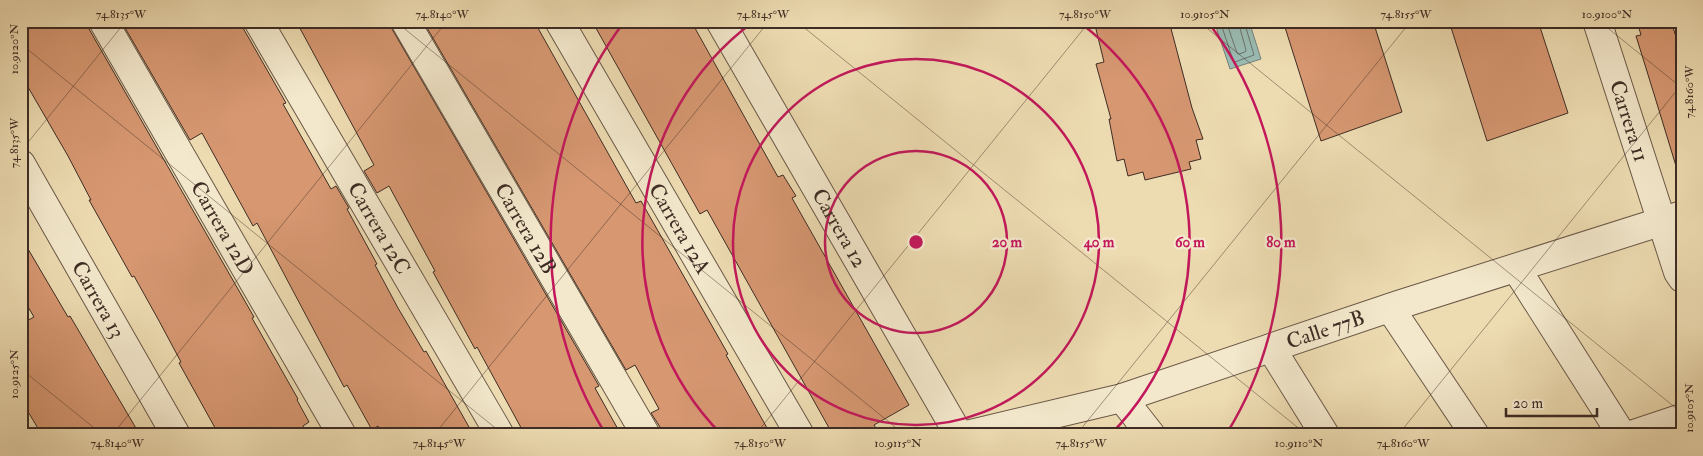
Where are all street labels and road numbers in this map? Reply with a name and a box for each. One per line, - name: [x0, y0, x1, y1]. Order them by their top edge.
- street label: Carrera 11: [1603, 77, 1655, 165]
- street label: Carrera 12D: [184, 176, 260, 280]
- street label: Carrera 12C: [341, 177, 416, 280]
- street label: Carrera 12B: [488, 178, 562, 279]
- street label: Carrera 12A: [642, 178, 716, 279]
- street label: Carrera 12: [806, 184, 873, 273]
- street label: Carrera 13: [65, 256, 131, 343]
- street label: Calle 77B: [1283, 304, 1368, 356]

